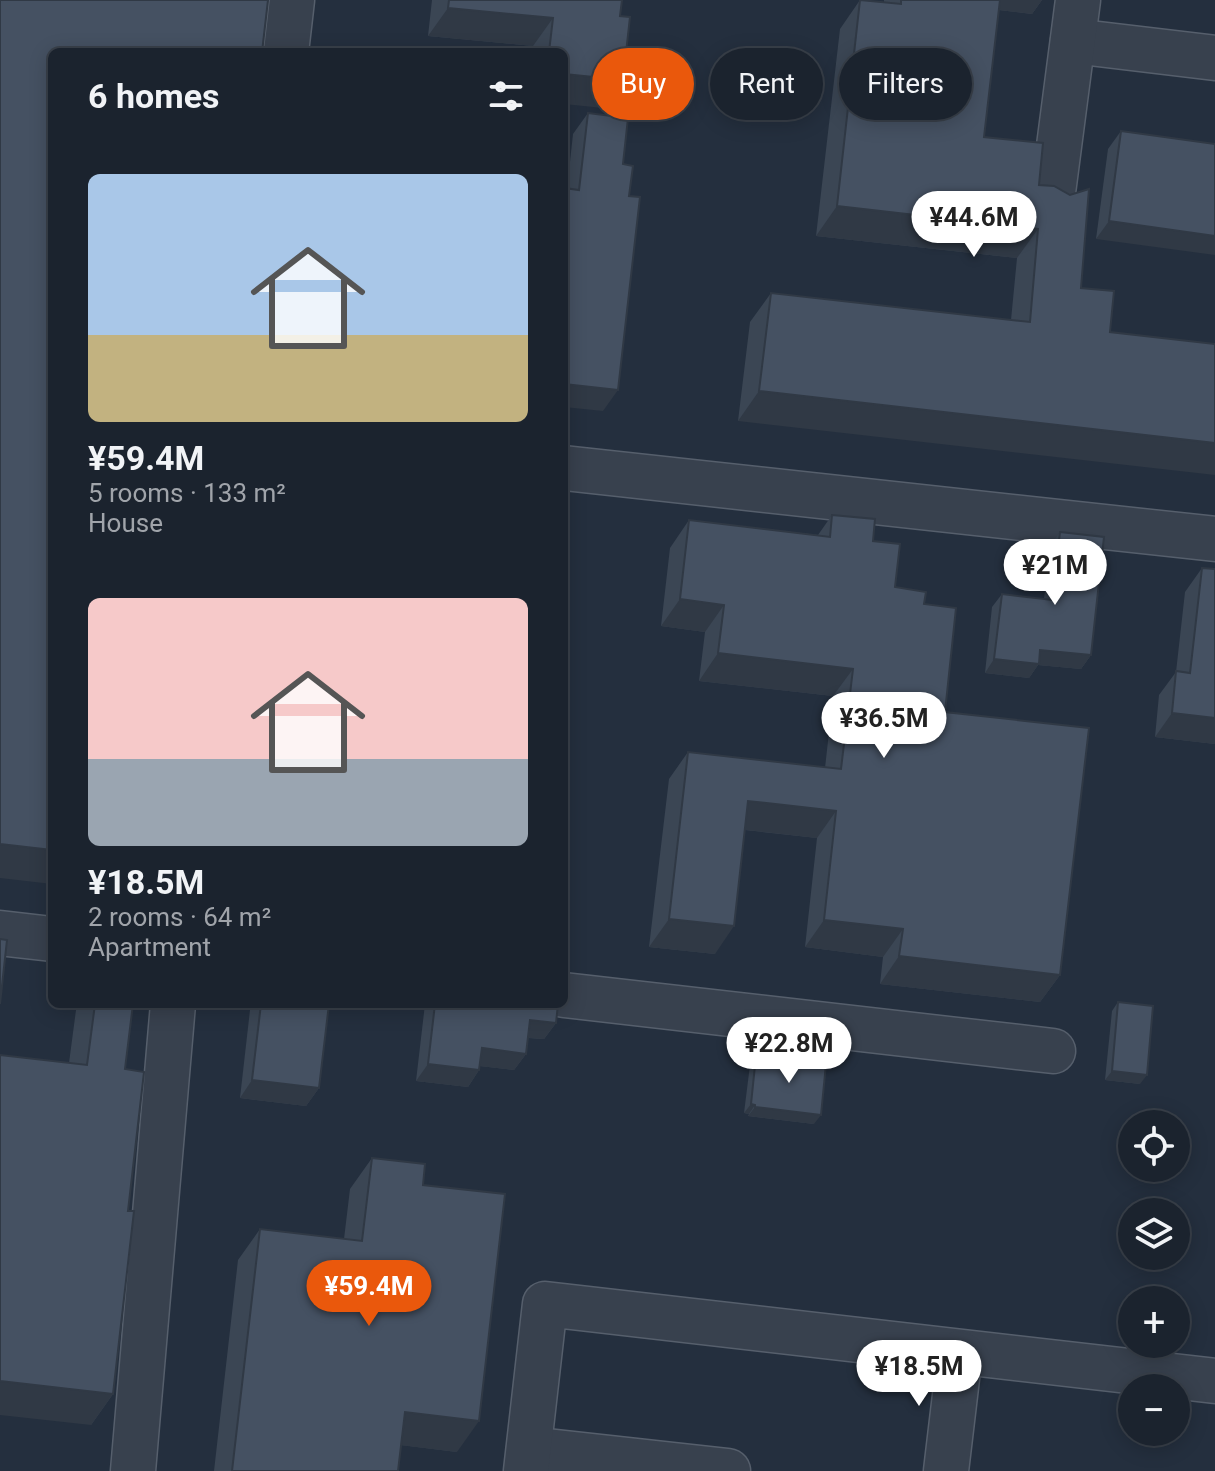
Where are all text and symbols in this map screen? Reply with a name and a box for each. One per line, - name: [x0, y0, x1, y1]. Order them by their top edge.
- chip: Buy: [592, 48, 694, 120]
- chip: Rent: [710, 48, 823, 120]
- chip: Filters: [839, 48, 972, 120]
- icon: filters: [484, 74, 528, 118]
- text: 6 homes: [88, 76, 219, 116]
- pin: ¥44.6M: [909, 191, 1039, 259]
- text: ¥44.6M: [930, 202, 1019, 232]
- icon: home: [236, 226, 380, 370]
- text: ¥59.4M: [88, 438, 204, 478]
- text: 5 rooms · 133 m²: [88, 478, 286, 508]
- text: House: [88, 508, 163, 538]
- pin: ¥21M: [1008, 539, 1102, 607]
- text: ¥21M: [1022, 550, 1088, 580]
- icon: home: [236, 650, 380, 794]
- pin: ¥36.5M: [819, 692, 949, 760]
- text: ¥36.5M: [840, 703, 929, 733]
- text: ¥18.5M: [88, 862, 204, 902]
- text: 2 rooms · 64 m²: [88, 902, 271, 932]
- text: Apartment: [88, 932, 211, 962]
- pin: ¥22.8M: [724, 1017, 854, 1085]
- text: ¥22.8M: [745, 1028, 834, 1058]
- map controls: [1118, 1110, 1190, 1446]
- button: locate: [1118, 1110, 1190, 1182]
- button: layers: [1118, 1198, 1190, 1270]
- pin: ¥59.4M: [304, 1260, 434, 1328]
- text: ¥59.4M: [325, 1271, 414, 1301]
- button: +: [1118, 1286, 1190, 1358]
- pin: ¥18.5M: [854, 1340, 984, 1408]
- text: ¥18.5M: [875, 1351, 964, 1381]
- button: −: [1118, 1374, 1190, 1446]

